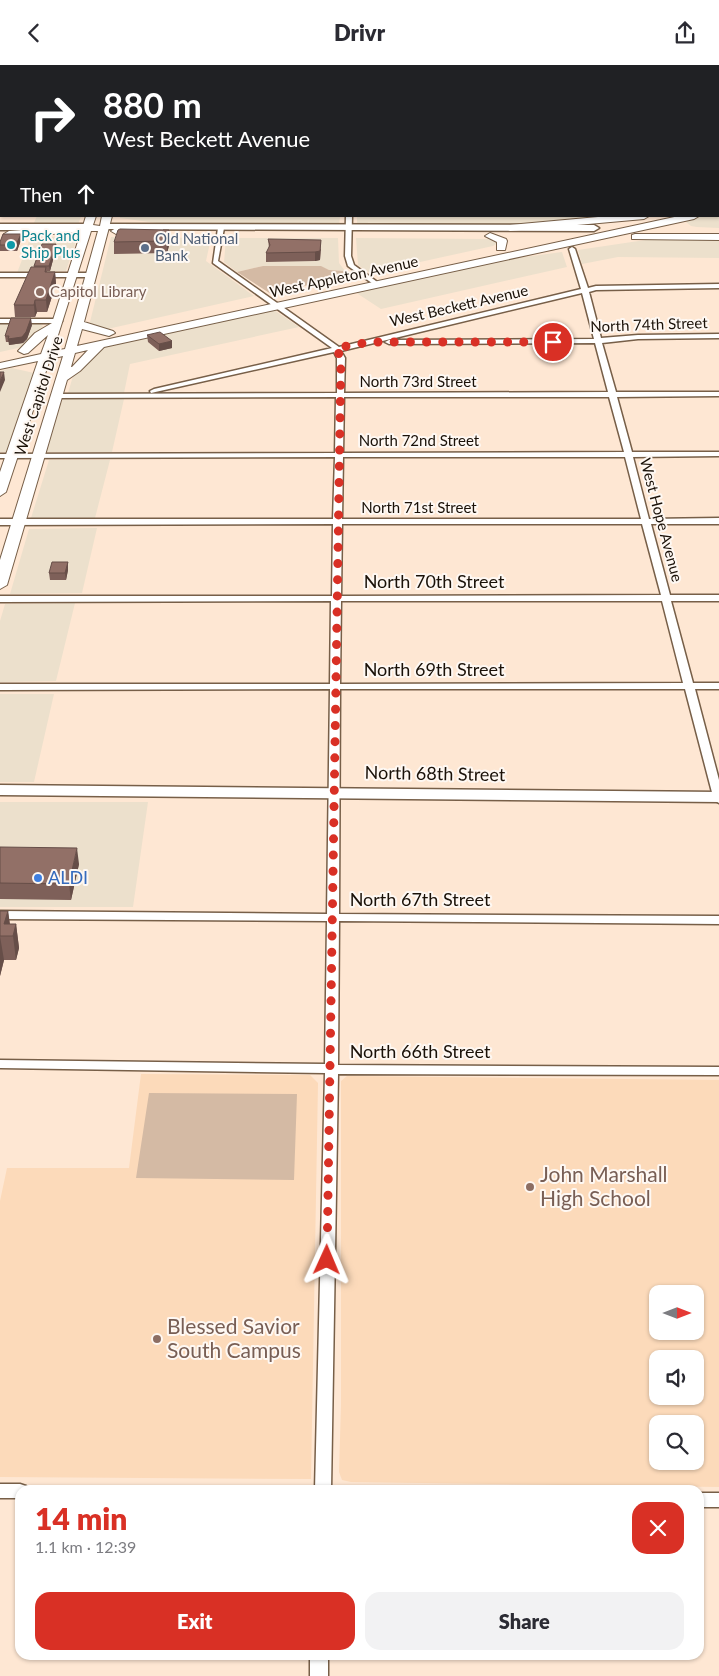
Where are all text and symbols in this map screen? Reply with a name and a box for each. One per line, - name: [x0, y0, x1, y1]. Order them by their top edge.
- icon: back: [20, 19, 48, 47]
- text: Drivr: [334, 19, 385, 46]
- icon: share: [671, 19, 699, 47]
- text: 880 m: [103, 83, 202, 125]
- icon: right: [20, 85, 85, 150]
- text: West Beckett Avenue: [103, 125, 310, 152]
- icon: ahead: [72, 180, 100, 208]
- text: Then: [20, 183, 62, 206]
- place label: Pack and Ship Plus: [21, 226, 81, 261]
- place label: Old National Bank: [155, 229, 238, 264]
- marker: Pack and Ship Plus: [5, 239, 17, 251]
- marker: Old National Bank: [139, 242, 151, 254]
- street label: West Appleton Avenue: [268, 251, 420, 301]
- street label: West Beckett Avenue: [388, 280, 530, 330]
- place label: Capitol Library: [50, 282, 147, 300]
- marker: Capitol Library: [34, 286, 46, 298]
- street label: North 74th Street: [590, 313, 708, 335]
- pin: [532, 321, 574, 363]
- icon: arrive: [539, 328, 567, 356]
- street label: West Capitol Drive: [10, 334, 66, 458]
- street label: North 73rd Street: [359, 372, 477, 390]
- street label: North 72nd Street: [359, 431, 480, 449]
- street label: West Hope Avenue: [637, 456, 687, 584]
- street label: North 71st Street: [361, 498, 477, 516]
- street label: North 70th Street: [364, 570, 505, 592]
- street label: North 69th Street: [364, 658, 505, 680]
- street label: North 68th Street: [364, 761, 506, 785]
- place label: ALDI: [48, 866, 88, 888]
- marker: ALDI: [32, 872, 44, 884]
- street label: North 67th Street: [350, 888, 491, 910]
- street label: North 66th Street: [350, 1040, 491, 1062]
- place label: John Marshall High School: [540, 1161, 668, 1210]
- marker: John Marshall High School: [524, 1181, 536, 1193]
- position arrow: [300, 1233, 352, 1285]
- north arrow: [649, 1285, 704, 1340]
- map controls: [649, 1285, 704, 1470]
- place label: Blessed Savior South Campus: [167, 1313, 301, 1362]
- marker: Blessed Savior South Campus: [151, 1333, 163, 1345]
- button: sound: [649, 1350, 704, 1405]
- button: search: [649, 1415, 704, 1470]
- text: 14 min: [35, 1500, 127, 1536]
- button: close: [632, 1502, 684, 1554]
- text: 1.1 km · 12:39: [35, 1537, 136, 1556]
- button: Exit: [35, 1592, 355, 1650]
- button: Share: [365, 1592, 684, 1650]

